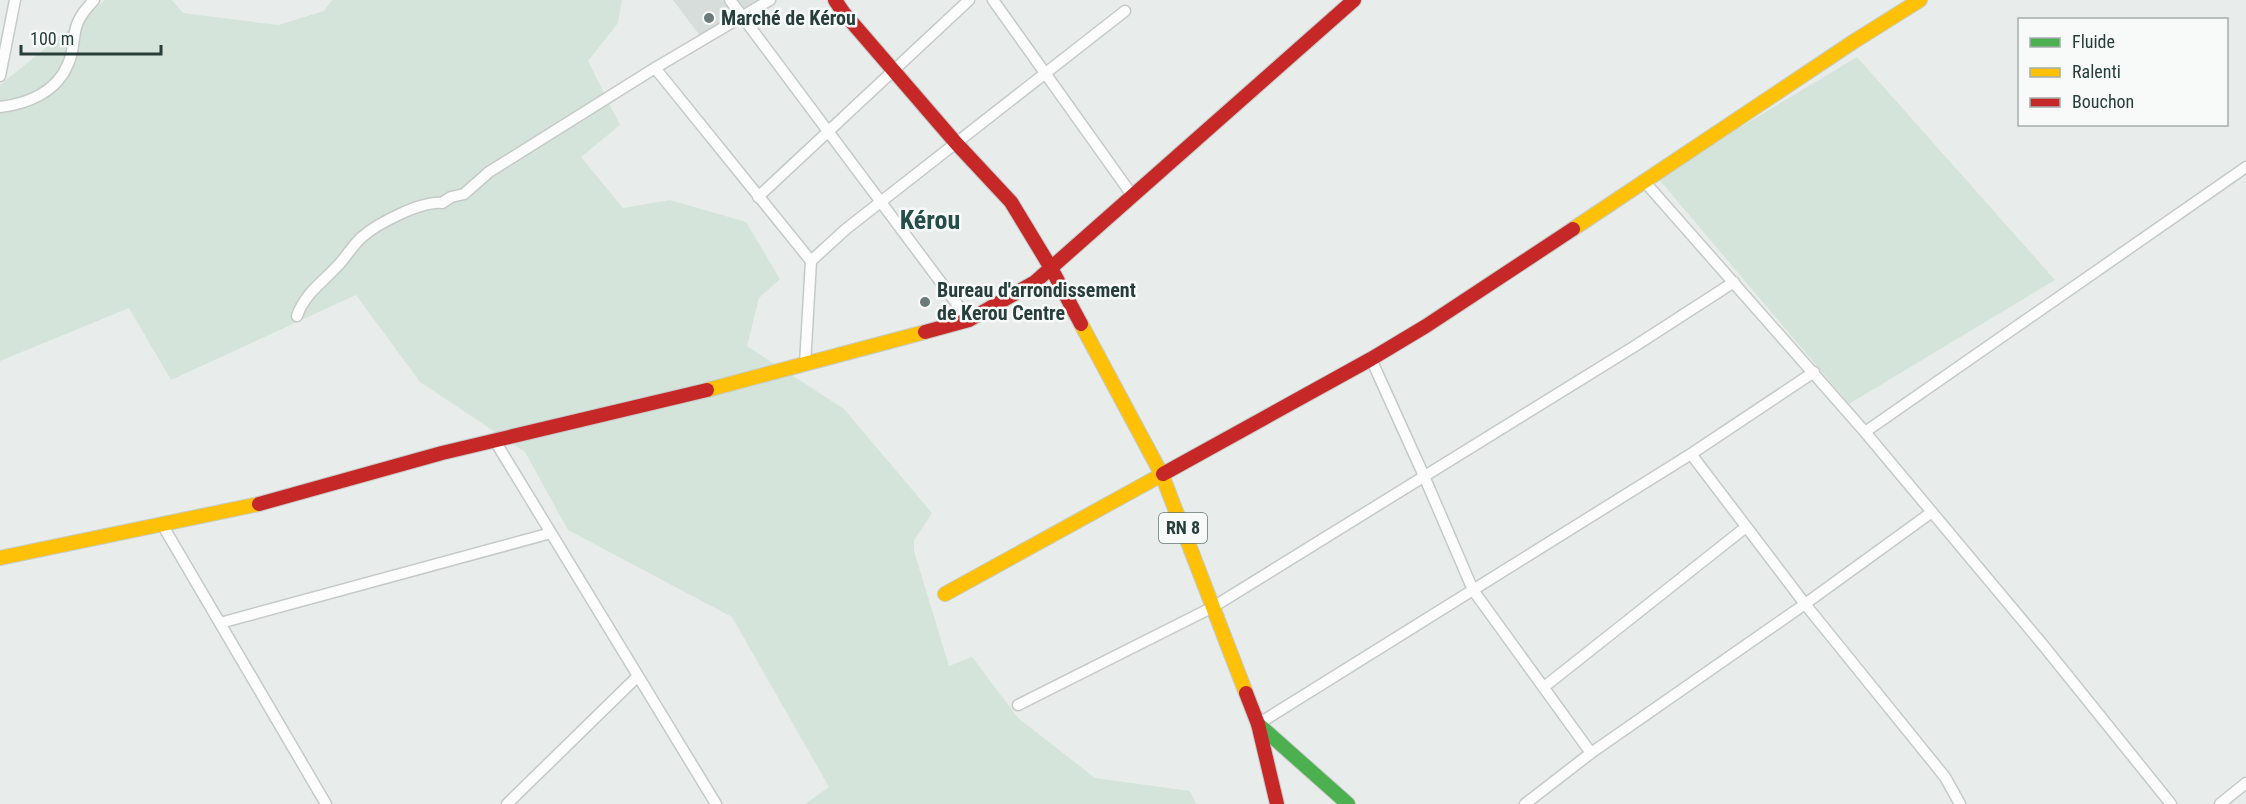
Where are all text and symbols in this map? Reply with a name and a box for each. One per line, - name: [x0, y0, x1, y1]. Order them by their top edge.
- place label: Marché de Kérou: [721, 6, 856, 30]
- marker: Marché de Kérou: [702, 11, 716, 25]
- scale bar: [21, 18, 160, 56]
- legend: [2018, 18, 2228, 126]
- text: 100 m: [30, 28, 74, 49]
- text: Fluide: [2072, 31, 2115, 52]
- text: Ralenti: [2072, 61, 2121, 82]
- text: Bouchon: [2072, 91, 2134, 112]
- district label: Kérou: [900, 205, 960, 235]
- place label: Bureau d'arrondissement de Kerou Centre: [937, 278, 1136, 325]
- marker: Bureau d'arrondissement de Kerou Centre: [918, 295, 932, 309]
- road number: RN 8: [1159, 513, 1207, 543]

